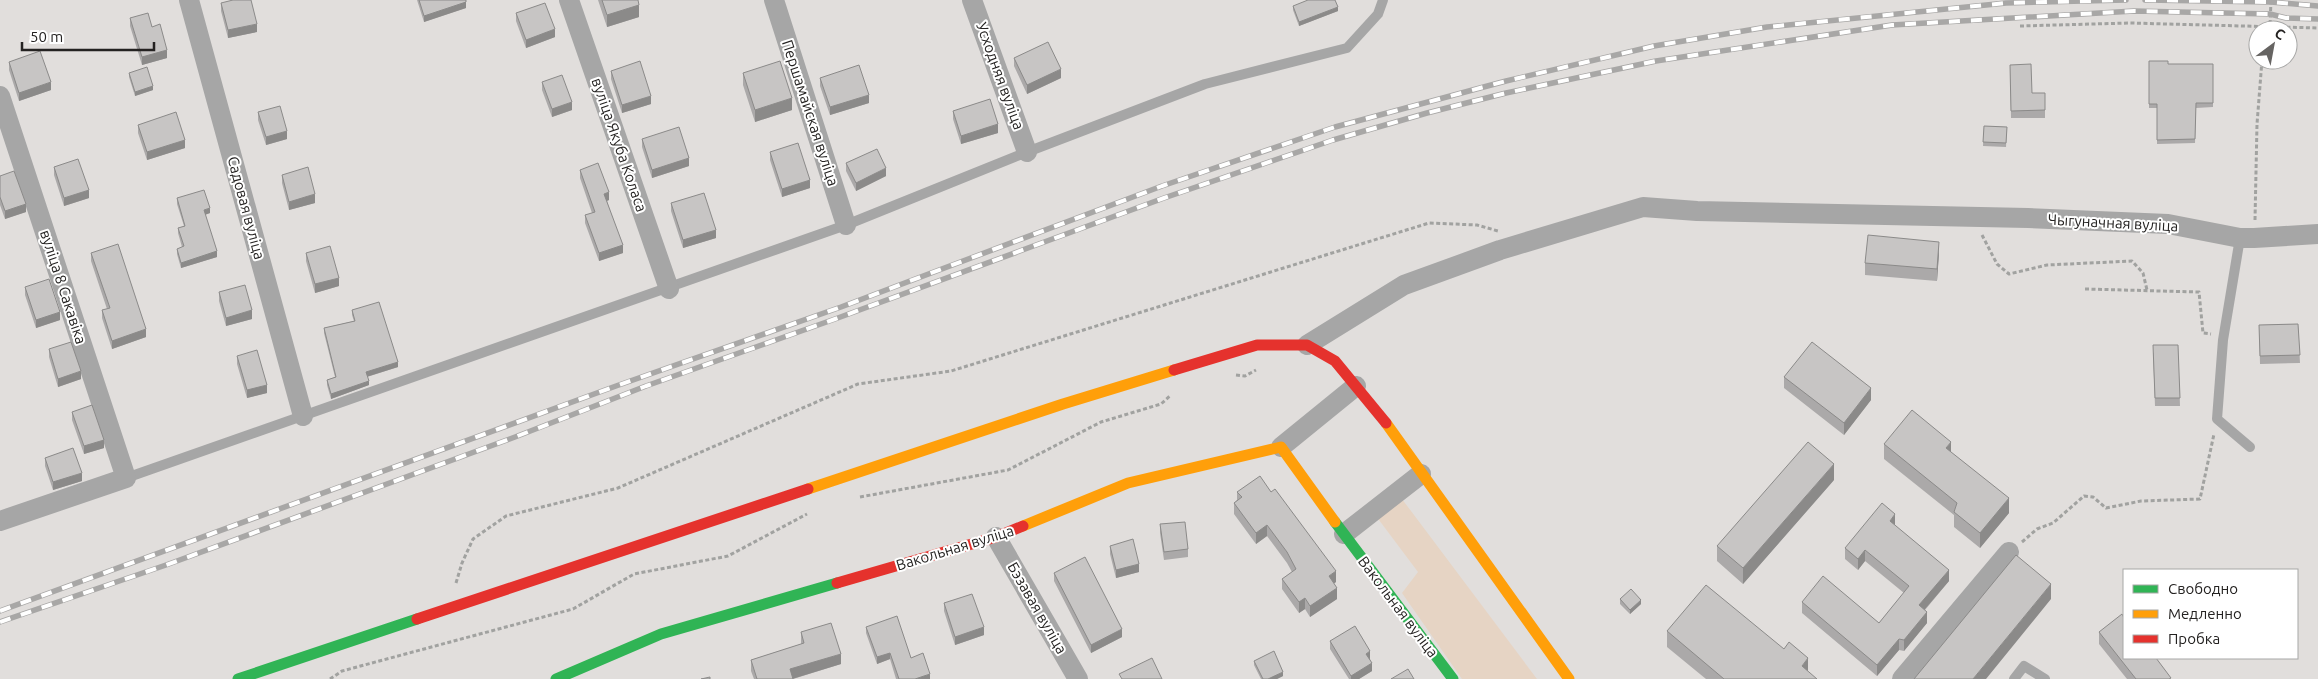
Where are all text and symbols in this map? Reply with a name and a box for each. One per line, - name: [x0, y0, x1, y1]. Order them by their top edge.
- scale bar: [22, 20, 155, 52]
- street label: Усходняя вуліца: [973, 20, 1028, 132]
- north arrow: [2248, 20, 2298, 70]
- text: С: [2272, 25, 2288, 43]
- text: 50 m: [30, 28, 63, 45]
- street label: Першамайская вуліца: [779, 38, 842, 188]
- street label: вуліца Якуба Коласа: [589, 76, 650, 214]
- street label: Садовая вуліца: [225, 154, 268, 261]
- street label: Чыгуначная вуліца: [2047, 211, 2179, 234]
- street label: вуліца 8 Сакавіка: [37, 228, 90, 346]
- street label: Вакольная вуліца: [894, 522, 1016, 573]
- street label: Вакольная вуліца: [1355, 553, 1442, 661]
- street label: Бэзавая вуліца: [1004, 559, 1071, 657]
- legend: [2123, 569, 2298, 659]
- text: Свободно: [2168, 580, 2238, 597]
- text: Медленно: [2168, 605, 2242, 622]
- text: Пробка: [2168, 630, 2220, 647]

